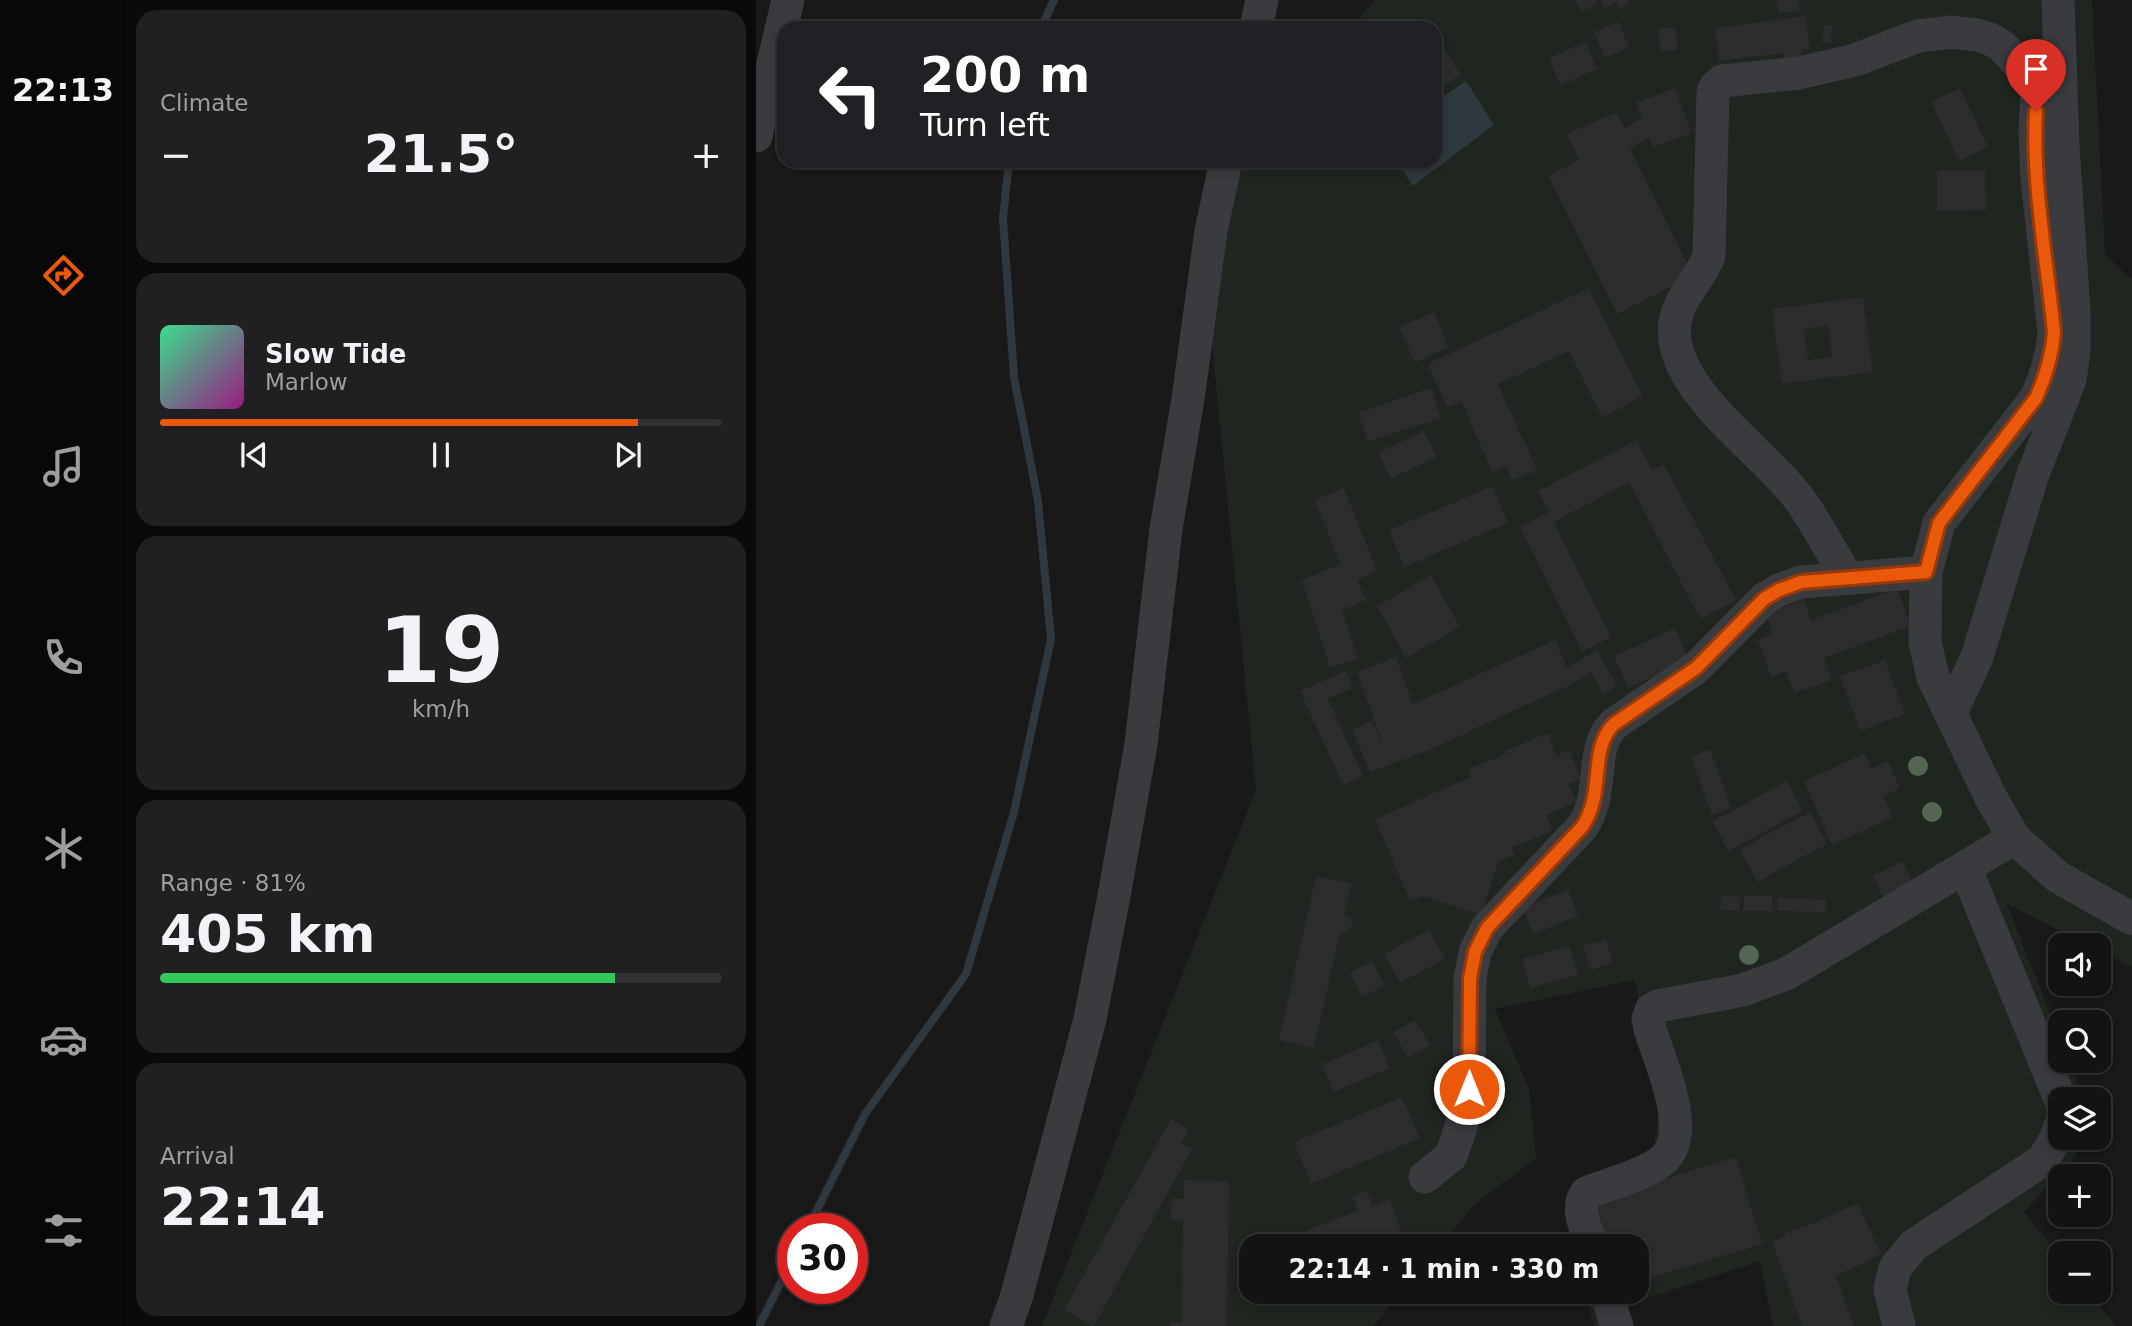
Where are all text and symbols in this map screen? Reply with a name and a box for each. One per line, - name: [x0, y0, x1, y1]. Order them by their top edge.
- pin: [2006, 39, 2066, 111]
- text: 200 m: [920, 47, 1090, 104]
- icon: left: [805, 49, 896, 140]
- icon: arrive: [2017, 50, 2055, 88]
- text: 22:13: [12, 71, 114, 109]
- text: Climate: [160, 90, 249, 116]
- text: Turn left: [920, 106, 1050, 144]
- text: 21.5°: [364, 124, 518, 184]
- text: −: [160, 133, 192, 177]
- text: +: [690, 133, 722, 177]
- icon: directions: [39, 251, 88, 300]
- text: Slow Tide: [265, 339, 406, 369]
- text: Marlow: [265, 369, 348, 395]
- icon: previous: [235, 436, 273, 474]
- icon: pause: [422, 436, 460, 474]
- icon: next: [609, 436, 647, 474]
- icon: music: [39, 442, 88, 491]
- text: 19: [378, 598, 504, 703]
- icon: phone: [39, 633, 88, 682]
- text: km/h: [412, 696, 470, 722]
- icon: climate: [39, 824, 88, 873]
- text: Range · 81%: [160, 870, 306, 896]
- text: 405 km: [160, 904, 375, 964]
- map controls: [2048, 933, 2111, 1304]
- button: sound: [2048, 933, 2111, 996]
- button: search: [2048, 1010, 2111, 1073]
- icon: car: [39, 1015, 88, 1064]
- position arrow: [1432, 1052, 1506, 1126]
- button: layers: [2048, 1087, 2111, 1150]
- text: Arrival: [160, 1143, 235, 1169]
- button: +: [2048, 1164, 2111, 1227]
- text: 22:14: [160, 1177, 326, 1237]
- icon: filters: [39, 1206, 88, 1255]
- speed limit sign: 30: [777, 1213, 868, 1304]
- button: −: [2048, 1241, 2111, 1304]
- text: 22:14 · 1 min · 330 m: [1289, 1254, 1599, 1284]

